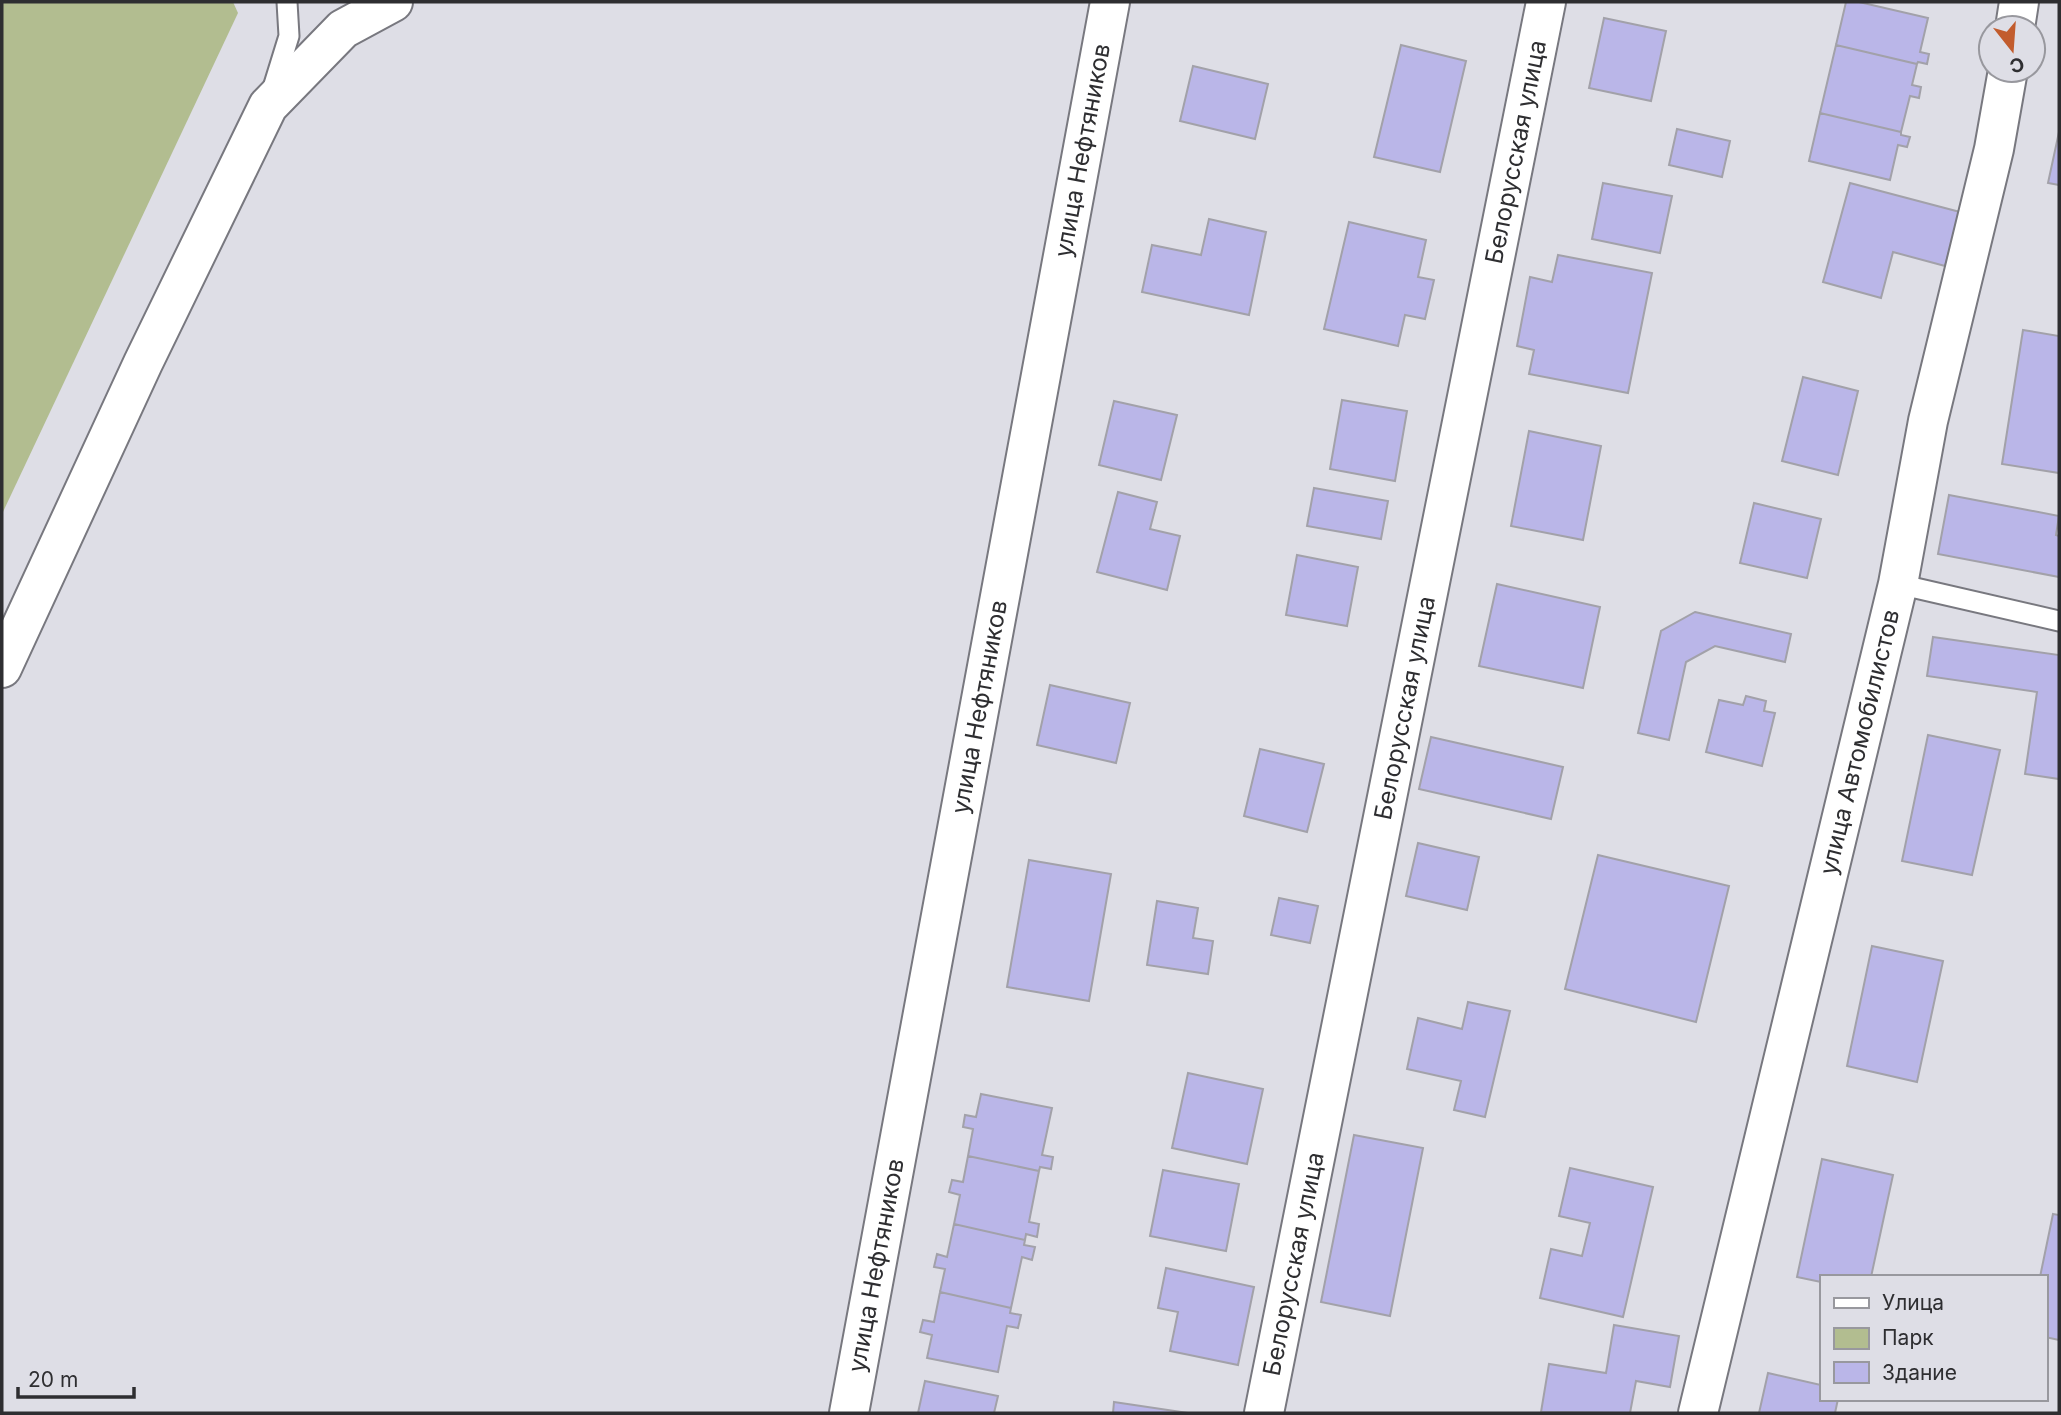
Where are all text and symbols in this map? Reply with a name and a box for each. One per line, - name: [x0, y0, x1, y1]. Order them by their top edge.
- north arrow: [1977, 14, 2047, 84]
- street label: Белорусская улица: [1479, 38, 1552, 266]
- street label: улица Нефтяников: [1048, 41, 1116, 260]
- text: С: [2007, 52, 2027, 78]
- street label: Белорусская улица: [1368, 594, 1441, 822]
- street label: улица Нефтяников: [945, 598, 1013, 816]
- street label: улица Автомобилистов: [1813, 606, 1905, 878]
- street label: Белорусская улица: [1257, 1150, 1330, 1378]
- street label: улица Нефтяников: [842, 1156, 910, 1375]
- legend: [1820, 1275, 2047, 1401]
- text: Улица: [1882, 1290, 1944, 1315]
- text: Парк: [1882, 1325, 1934, 1350]
- scale bar: [18, 1356, 133, 1400]
- text: Здание: [1882, 1360, 1957, 1385]
- text: 20 m: [28, 1367, 78, 1392]

